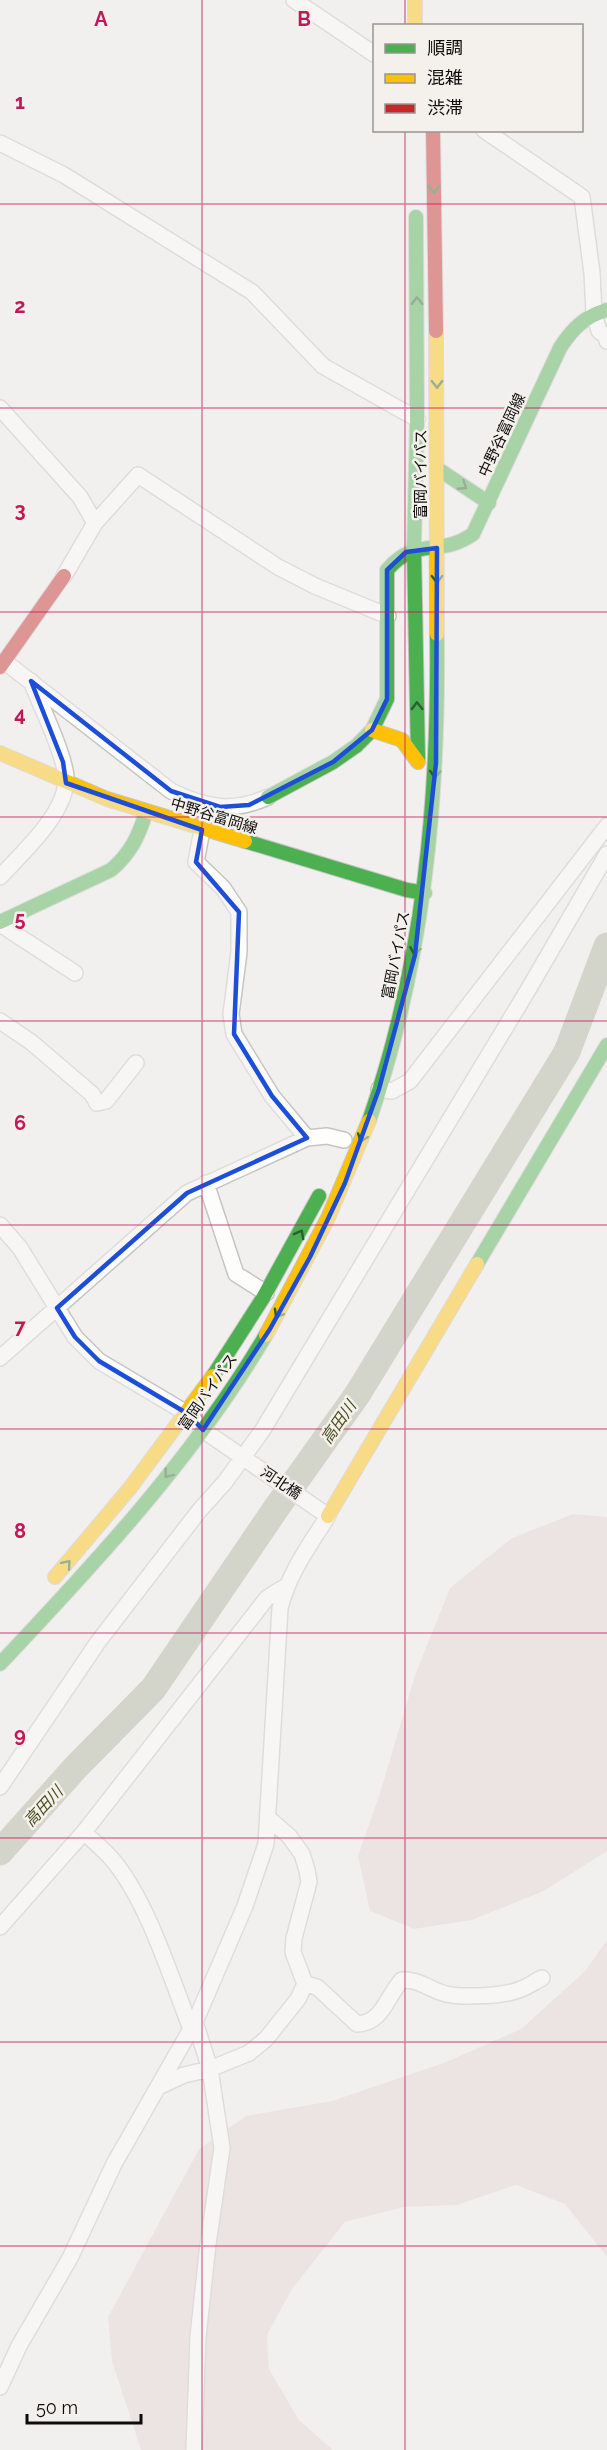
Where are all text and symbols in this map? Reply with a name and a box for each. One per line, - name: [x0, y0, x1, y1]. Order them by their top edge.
- text: A: [94, 7, 108, 31]
- text: B: [297, 7, 311, 31]
- legend: [373, 24, 583, 132]
- text: 順調: [427, 37, 463, 58]
- text: 混雑: [427, 67, 463, 88]
- text: 1: [15, 90, 25, 114]
- text: 渋滞: [427, 97, 463, 118]
- one-way arrow: [428, 184, 440, 193]
- text: 2: [14, 294, 26, 318]
- one-way arrow: [411, 297, 423, 306]
- one-way arrow: [431, 379, 443, 388]
- street label: 中野谷富岡線: [475, 390, 529, 480]
- street label: 富岡バイパス: [412, 429, 430, 519]
- one-way arrow: [457, 479, 468, 490]
- text: 3: [14, 498, 26, 522]
- one-way arrow: [431, 574, 443, 583]
- text: 4: [14, 702, 26, 726]
- one-way arrow: [411, 702, 423, 711]
- one-way arrow: [429, 769, 442, 778]
- street label: 中野谷富岡線: [168, 794, 260, 838]
- text: 5: [14, 907, 26, 931]
- street label: 富岡バイパス: [379, 909, 413, 1001]
- one-way arrow: [409, 946, 422, 956]
- text: 6: [14, 1111, 26, 1135]
- one-way arrow: [357, 1133, 370, 1143]
- one-way arrow: [293, 1229, 304, 1240]
- one-way arrow: [274, 1308, 285, 1318]
- text: 7: [14, 1315, 26, 1339]
- street label: 富岡バイパス: [175, 1350, 241, 1434]
- water label: 高田川: [317, 1396, 361, 1447]
- street label: 河北橋: [257, 1463, 305, 1503]
- one-way arrow: [164, 1468, 175, 1479]
- text: 8: [14, 1519, 26, 1543]
- one-way arrow: [60, 1560, 71, 1571]
- text: 9: [14, 1723, 26, 1747]
- water label: 高田川: [20, 1781, 68, 1830]
- scale bar: [27, 2387, 141, 2425]
- text: 50 m: [36, 2397, 78, 2418]

